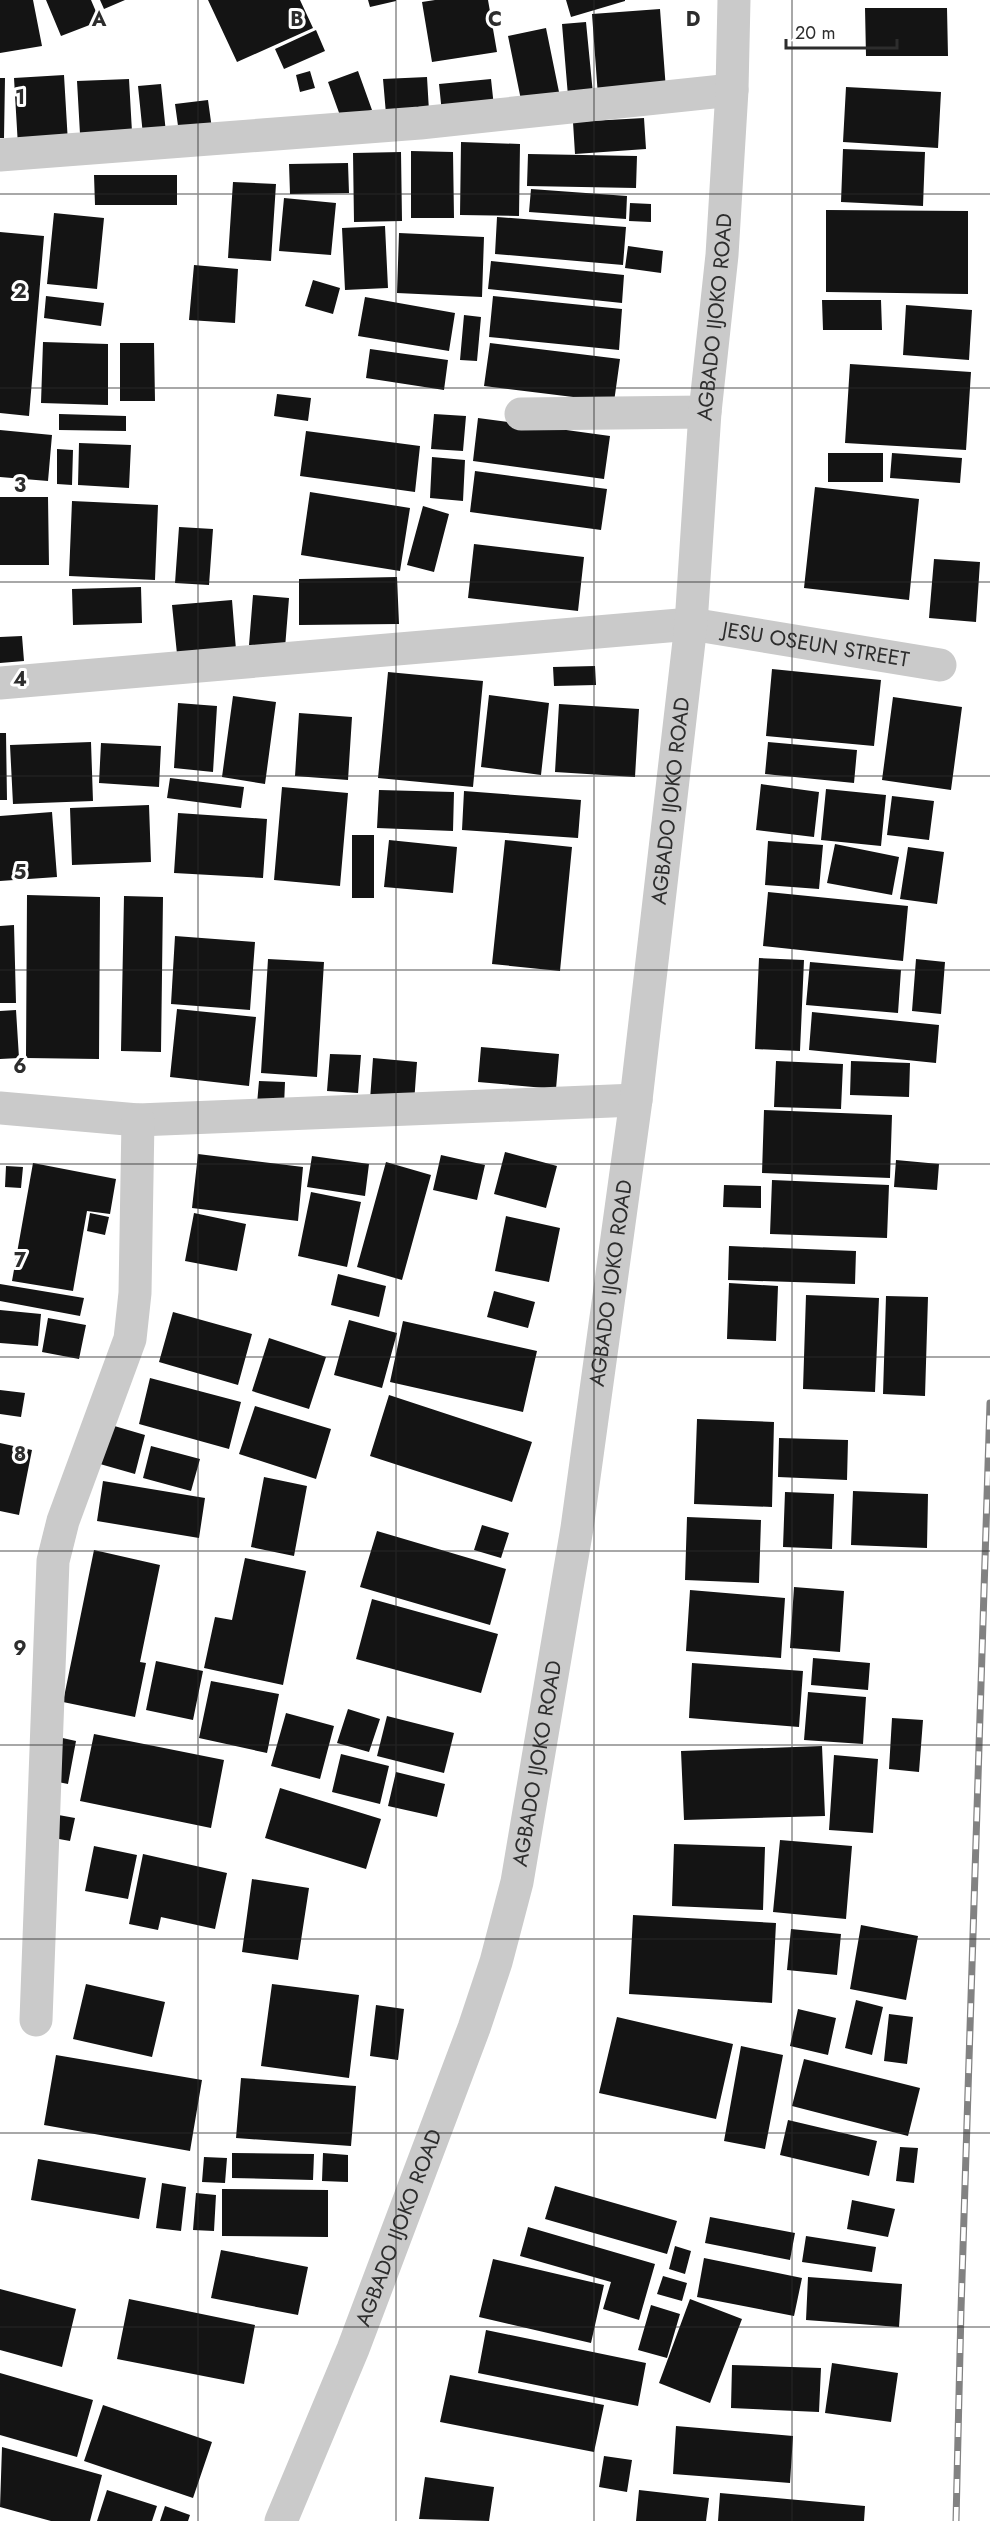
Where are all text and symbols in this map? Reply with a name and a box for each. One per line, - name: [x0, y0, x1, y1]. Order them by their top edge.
- text: A: [91, 5, 107, 34]
- text: B: [290, 5, 304, 34]
- text: C: [488, 5, 502, 34]
- text: D: [686, 5, 700, 34]
- scale bar: [786, 12, 897, 50]
- text: 20 m: [795, 20, 835, 46]
- text: 1: [15, 83, 25, 112]
- street label: AGBADO IJOKO ROAD: [689, 212, 739, 422]
- text: 2: [13, 277, 27, 306]
- text: 3: [14, 471, 26, 500]
- street label: JESU OSEUN STREET: [717, 614, 912, 675]
- text: 4: [13, 665, 27, 694]
- street label: AGBADO IJOKO ROAD: [644, 696, 697, 906]
- text: 5: [14, 858, 27, 887]
- text: 6: [13, 1052, 27, 1081]
- street label: AGBADO IJOKO ROAD: [582, 1178, 640, 1388]
- text: 7: [14, 1246, 27, 1275]
- text: 8: [14, 1440, 26, 1469]
- text: 9: [13, 1634, 27, 1663]
- street label: AGBADO IJOKO ROAD: [505, 1658, 569, 1869]
- street label: AGBADO IJOKO ROAD: [348, 2125, 449, 2331]

